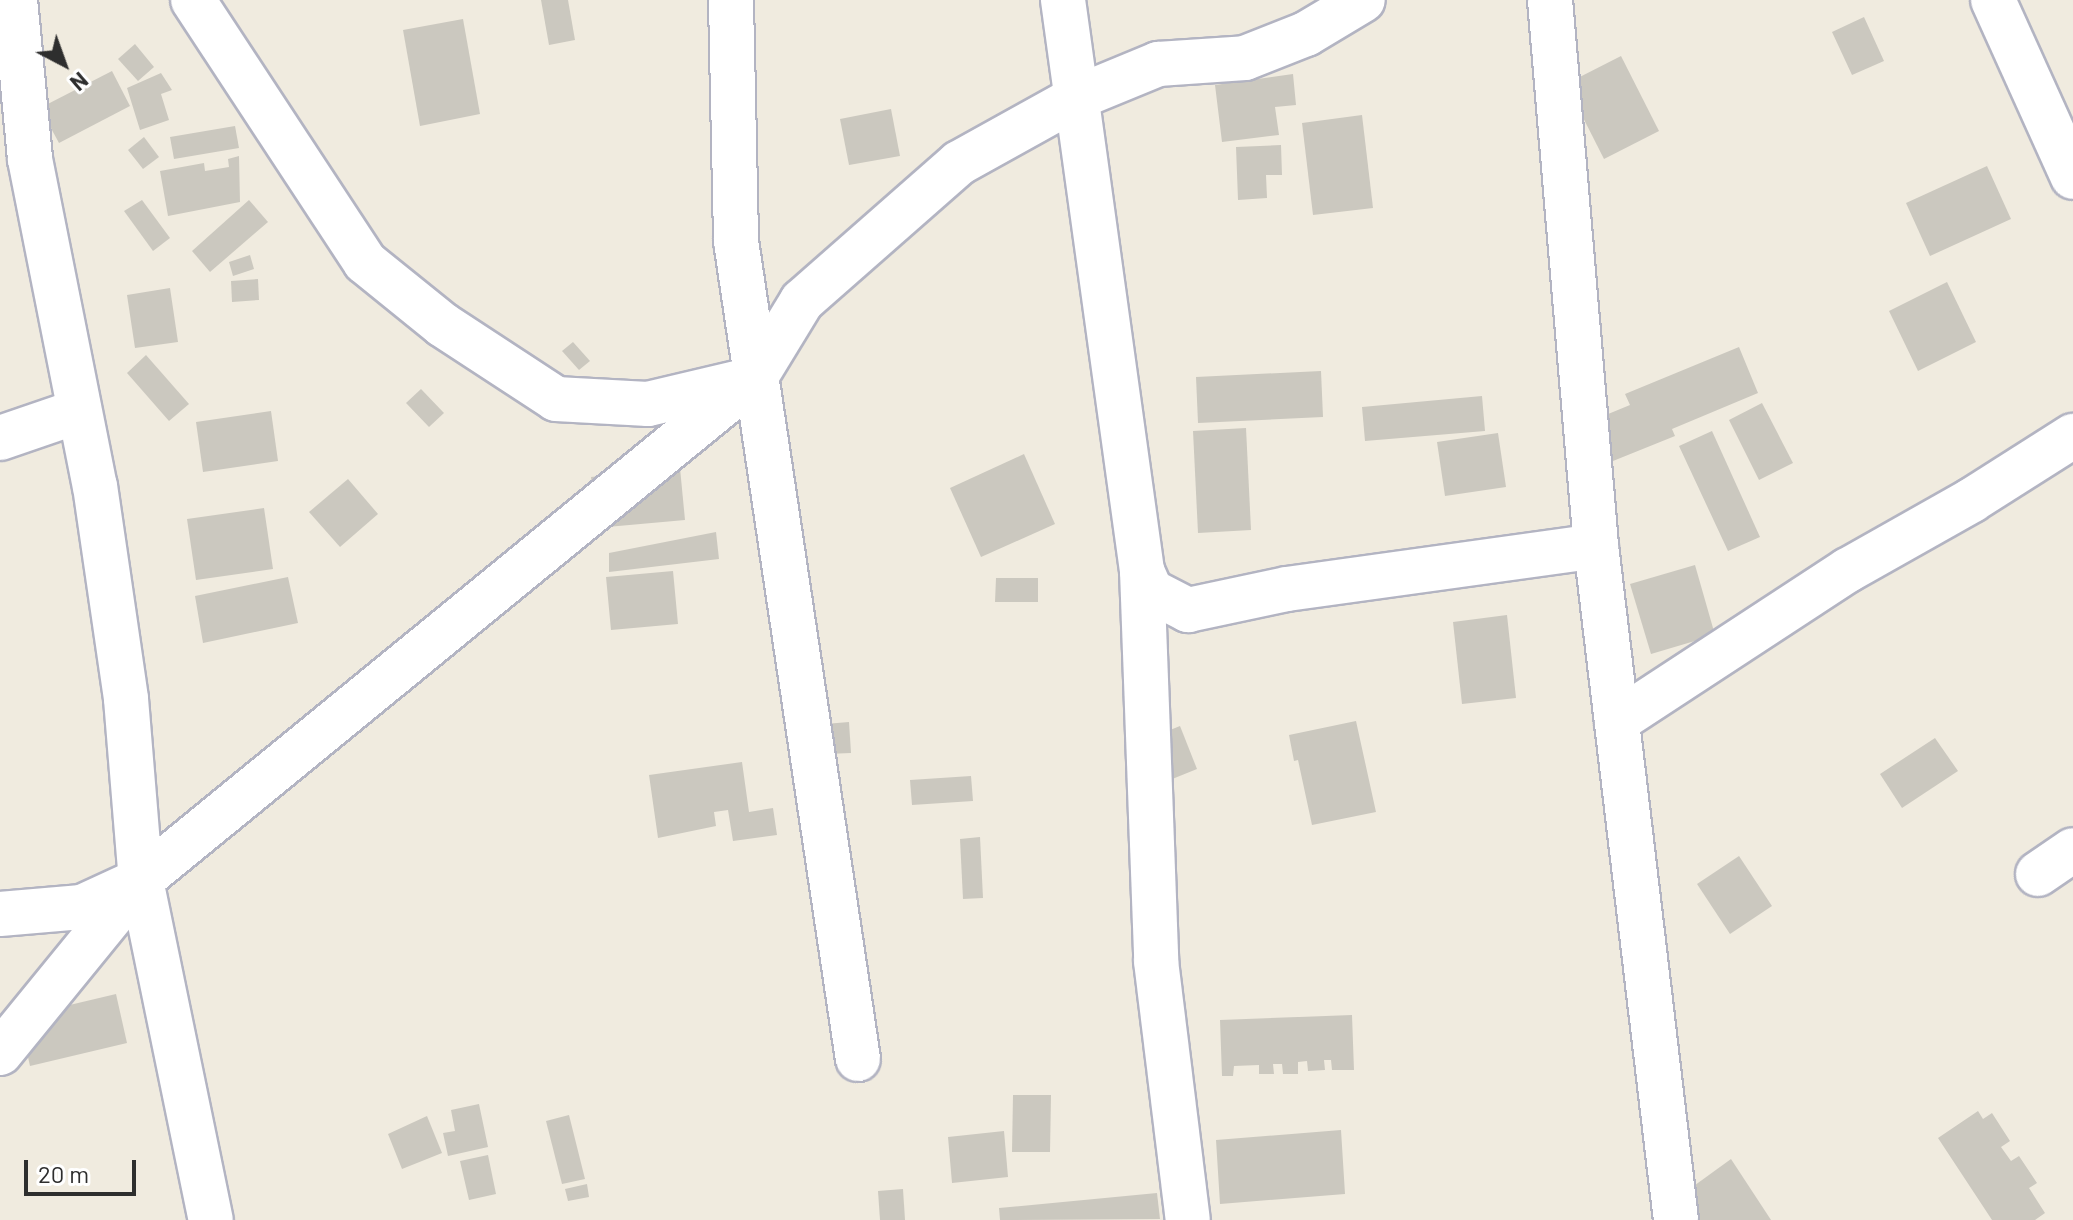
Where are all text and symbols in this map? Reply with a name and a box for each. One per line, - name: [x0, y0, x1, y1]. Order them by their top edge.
- north arrow: [24, 24, 104, 104]
- text: N: [66, 67, 94, 97]
- scale bar: [28, 1144, 140, 1194]
- text: 20 m: [38, 1159, 89, 1188]

